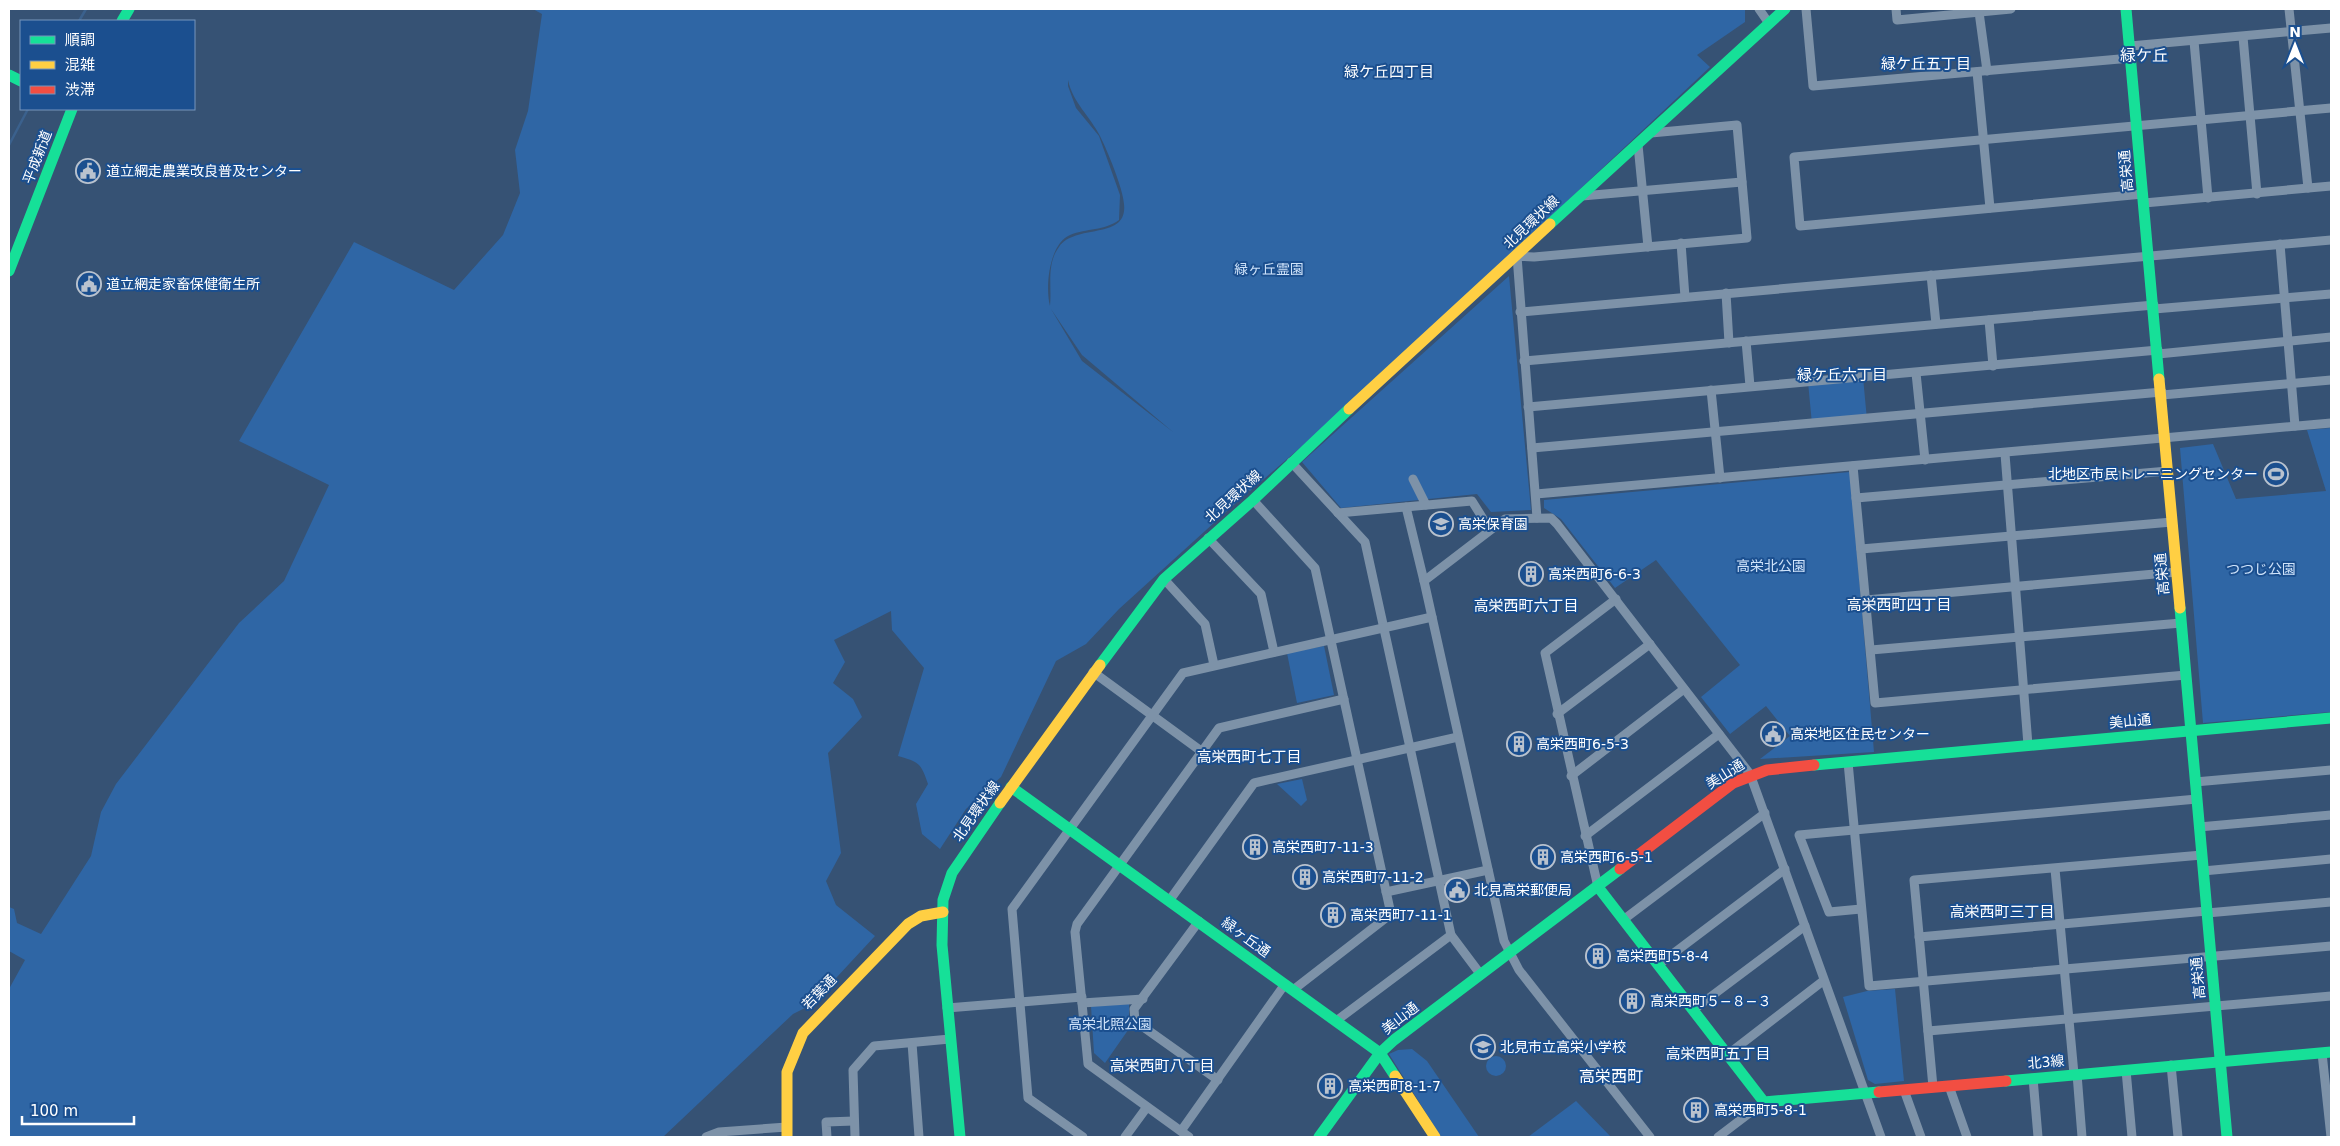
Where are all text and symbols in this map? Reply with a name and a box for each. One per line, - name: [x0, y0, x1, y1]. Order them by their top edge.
- legend: [20, 20, 195, 110]
- north arrow: [2270, 20, 2320, 70]
- text: N: [2289, 24, 2301, 40]
- text: 順調: [65, 31, 95, 49]
- district label: 緑ケ丘: [2120, 46, 2168, 65]
- district label: 緑ケ丘五丁目: [1881, 55, 1971, 73]
- text: 混雑: [65, 56, 95, 74]
- district label: 緑ケ丘四丁目: [1344, 63, 1434, 81]
- text: 渋滞: [65, 81, 95, 99]
- street label: 平成新道: [19, 128, 55, 186]
- street label: 高栄通: [2116, 149, 2136, 193]
- public building icon: 道立網走農業改良普及センター: [75, 158, 101, 184]
- place label: 道立網走農業改良普及センター: [106, 163, 302, 179]
- street label: 北見環状線: [1500, 192, 1562, 252]
- park label: 緑ヶ丘霊園: [1234, 261, 1304, 277]
- public building icon: 道立網走家畜保健衛生所: [76, 271, 102, 297]
- place label: 道立網走家畜保健衛生所: [106, 276, 260, 292]
- district label: 緑ケ丘六丁目: [1797, 366, 1887, 384]
- sports icon: 北地区市民トレーニングセンター: [2263, 461, 2289, 487]
- place label: 北地区市民トレーニングセンター: [2048, 466, 2258, 482]
- street label: 北見環状線: [1202, 467, 1264, 525]
- school or university icon: 高栄保育園: [1428, 511, 1454, 537]
- place label: 高栄保育園: [1458, 516, 1528, 532]
- street label: 高栄通: [2152, 552, 2172, 596]
- park label: 高栄北公園: [1736, 558, 1806, 574]
- building icon: 高栄西町6-6-3: [1518, 561, 1544, 587]
- park label: つつじ公園: [2226, 561, 2296, 577]
- place label: 高栄西町6-6-3: [1548, 566, 1641, 582]
- district label: 高栄西町四丁目: [1846, 596, 1952, 614]
- district label: 高栄西町六丁目: [1473, 597, 1579, 615]
- street label: 美山通: [2108, 711, 2152, 731]
- public building icon: 高栄地区住民センター: [1760, 721, 1786, 747]
- place label: 高栄地区住民センター: [1790, 726, 1930, 742]
- building icon: 高栄西町6-5-3: [1506, 731, 1532, 757]
- place label: 高栄西町6-5-3: [1536, 736, 1629, 752]
- district label: 高栄西町七丁目: [1196, 748, 1302, 766]
- street label: 美山通: [1703, 756, 1747, 792]
- street label: 北見環状線: [949, 778, 1003, 844]
- building icon: 高栄西町7-11-3: [1242, 834, 1268, 860]
- place label: 高栄西町7-11-3: [1272, 839, 1374, 855]
- building icon: 高栄西町6-5-1: [1530, 844, 1556, 870]
- place label: 高栄西町6-5-1: [1560, 849, 1653, 865]
- building icon: 高栄西町7-11-2: [1292, 864, 1318, 890]
- place label: 高栄西町7-11-2: [1322, 869, 1424, 885]
- public building icon: 北見高栄郵便局: [1444, 877, 1470, 903]
- place label: 北見高栄郵便局: [1474, 882, 1572, 898]
- building icon: 高栄西町7-11-1: [1320, 902, 1346, 928]
- district label: 高栄西町三丁目: [1949, 903, 2055, 921]
- place label: 高栄西町7-11-1: [1350, 907, 1452, 923]
- street label: 緑ヶ丘通: [1219, 914, 1273, 960]
- building icon: 高栄西町5-8-4: [1585, 943, 1611, 969]
- place label: 高栄西町5-8-4: [1616, 948, 1709, 964]
- street label: 高栄通: [2188, 956, 2208, 1000]
- street label: 若葉通: [799, 971, 839, 1013]
- building icon: 高栄西町５−８−３: [1619, 988, 1645, 1014]
- place label: 高栄西町５−８−３: [1650, 993, 1771, 1009]
- street label: 美山通: [1379, 999, 1421, 1037]
- park label: 高栄北照公園: [1068, 1016, 1152, 1032]
- school or university icon: 北見市立高栄小学校: [1470, 1034, 1496, 1060]
- place label: 北見市立高栄小学校: [1500, 1039, 1626, 1055]
- district label: 高栄西町五丁目: [1665, 1045, 1771, 1063]
- street label: 北3線: [2027, 1052, 2065, 1072]
- district label: 高栄西町八丁目: [1109, 1057, 1215, 1075]
- district label: 高栄西町: [1579, 1067, 1643, 1086]
- building icon: 高栄西町8-1-7: [1317, 1073, 1343, 1099]
- place label: 高栄西町8-1-7: [1348, 1078, 1441, 1094]
- scale bar: [22, 1094, 135, 1126]
- building icon: 高栄西町5-8-1: [1683, 1097, 1709, 1123]
- text: 100 m: [30, 1102, 78, 1120]
- place label: 高栄西町5-8-1: [1714, 1102, 1807, 1118]

